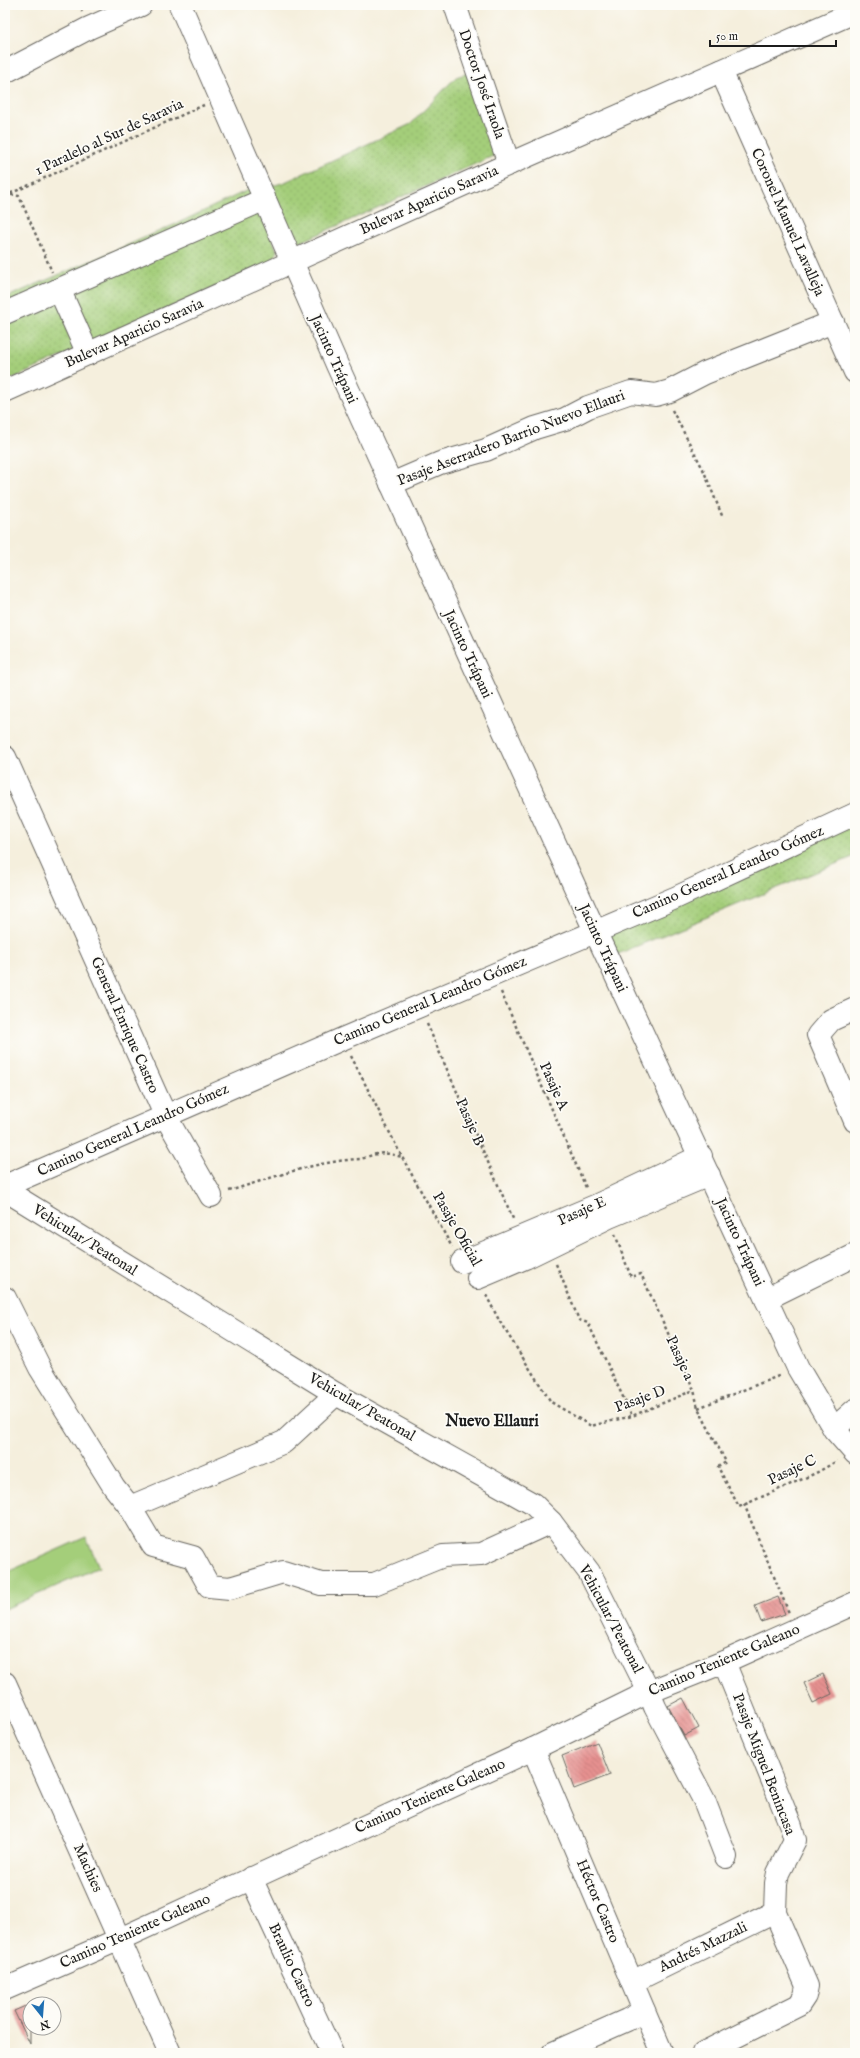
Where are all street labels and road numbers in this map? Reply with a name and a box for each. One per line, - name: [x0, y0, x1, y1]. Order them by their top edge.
- street label: Doctor José Iraola: [454, 27, 510, 142]
- street label: 1 Paralelo al Sur de Saravia: [32, 94, 187, 180]
- street label: Coronel Manuel Lavalleja: [747, 145, 829, 300]
- street label: Bulevar Aparicio Saravia: [357, 161, 502, 239]
- street label: Bulevar Aparicio Saravia: [62, 294, 207, 372]
- street label: Jacinto Trápani: [305, 310, 362, 406]
- street label: Pasaje Aserradero Barrio Nuevo Ellauri: [394, 386, 628, 490]
- street label: Jacinto Trápani: [438, 605, 497, 701]
- street label: Camino General Leandro Gómez: [629, 821, 827, 923]
- street label: Jacinto Trápani: [573, 899, 632, 995]
- street label: Camino General Leandro Gómez: [331, 952, 529, 1050]
- street label: General Enrique Castro: [86, 954, 164, 1096]
- street label: Pasaje A: [535, 1059, 573, 1114]
- street label: Camino General Leandro Gómez: [34, 1079, 232, 1181]
- street label: Pasaje B: [451, 1095, 489, 1149]
- street label: Pasaje Oficial: [428, 1188, 486, 1270]
- street label: Pasaje E: [555, 1192, 609, 1230]
- street label: Jacinto Trápani: [710, 1193, 769, 1289]
- street label: Vehicular/ Peatonal: [28, 1200, 142, 1280]
- street label: Pasaje a: [661, 1333, 699, 1384]
- street label: Vehicular/ Peatonal: [304, 1368, 420, 1446]
- street label: Pasaje D: [612, 1381, 668, 1417]
- street label: Pasaje C: [765, 1450, 819, 1489]
- street label: Vehicular/ Peatonal: [574, 1561, 648, 1677]
- street label: Camino Teniente Galeano: [645, 1619, 803, 1701]
- street label: Pasaje Miguel Benincasa: [728, 1690, 800, 1838]
- street label: Camino Teniente Galeano: [352, 1754, 508, 1838]
- street label: Machies: [69, 1841, 107, 1895]
- street label: Héctor Castro: [572, 1856, 624, 1946]
- street label: Camino Teniente Galeano: [57, 1889, 213, 1973]
- street label: Andrés Mazzali: [655, 1917, 750, 1977]
- street label: Braulio Castro: [264, 1920, 320, 2010]

